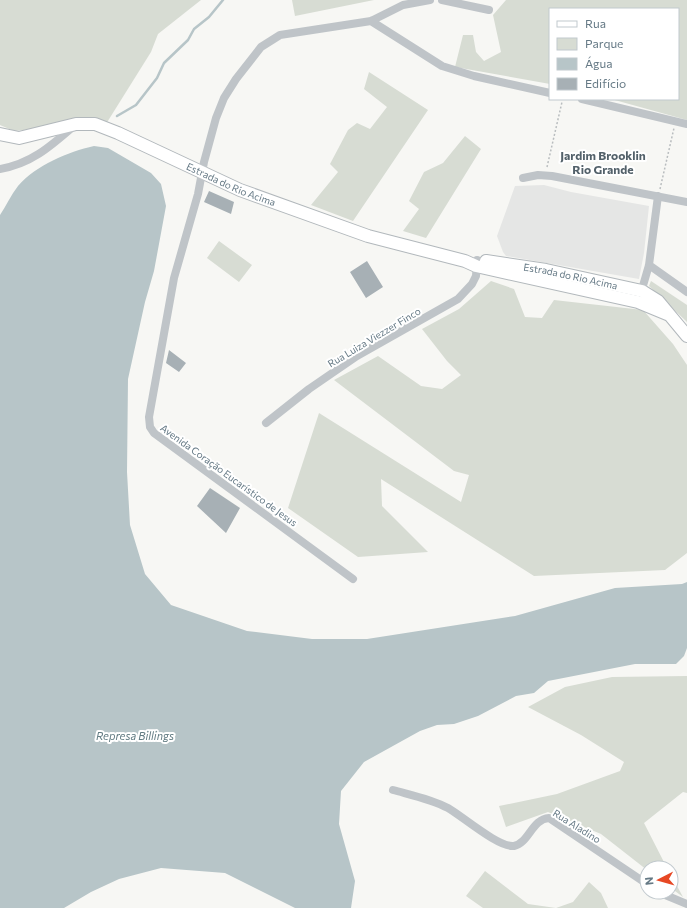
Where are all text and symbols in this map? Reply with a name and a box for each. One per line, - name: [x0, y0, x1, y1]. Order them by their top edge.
- legend: [549, 8, 679, 100]
- text: Rua: [585, 16, 606, 30]
- text: Parque: [585, 36, 623, 50]
- text: Água: [585, 56, 613, 70]
- text: Edifício: [585, 76, 626, 90]
- district label: Jardim Brooklin Rio Grande: [560, 148, 646, 176]
- street label: Estrada do Rio Acima: [185, 160, 277, 208]
- street label: Estrada do Rio Acima: [523, 261, 619, 291]
- street label: Rua Luiza Viezzer Finco: [325, 305, 423, 369]
- street label: Avenida Coração Eucarístico de Jesus: [158, 421, 300, 529]
- water label: Represa Billings: [96, 729, 174, 742]
- street label: Rua Aladino: [551, 807, 603, 845]
- north arrow: [639, 860, 679, 900]
- text: N: [642, 876, 655, 886]

